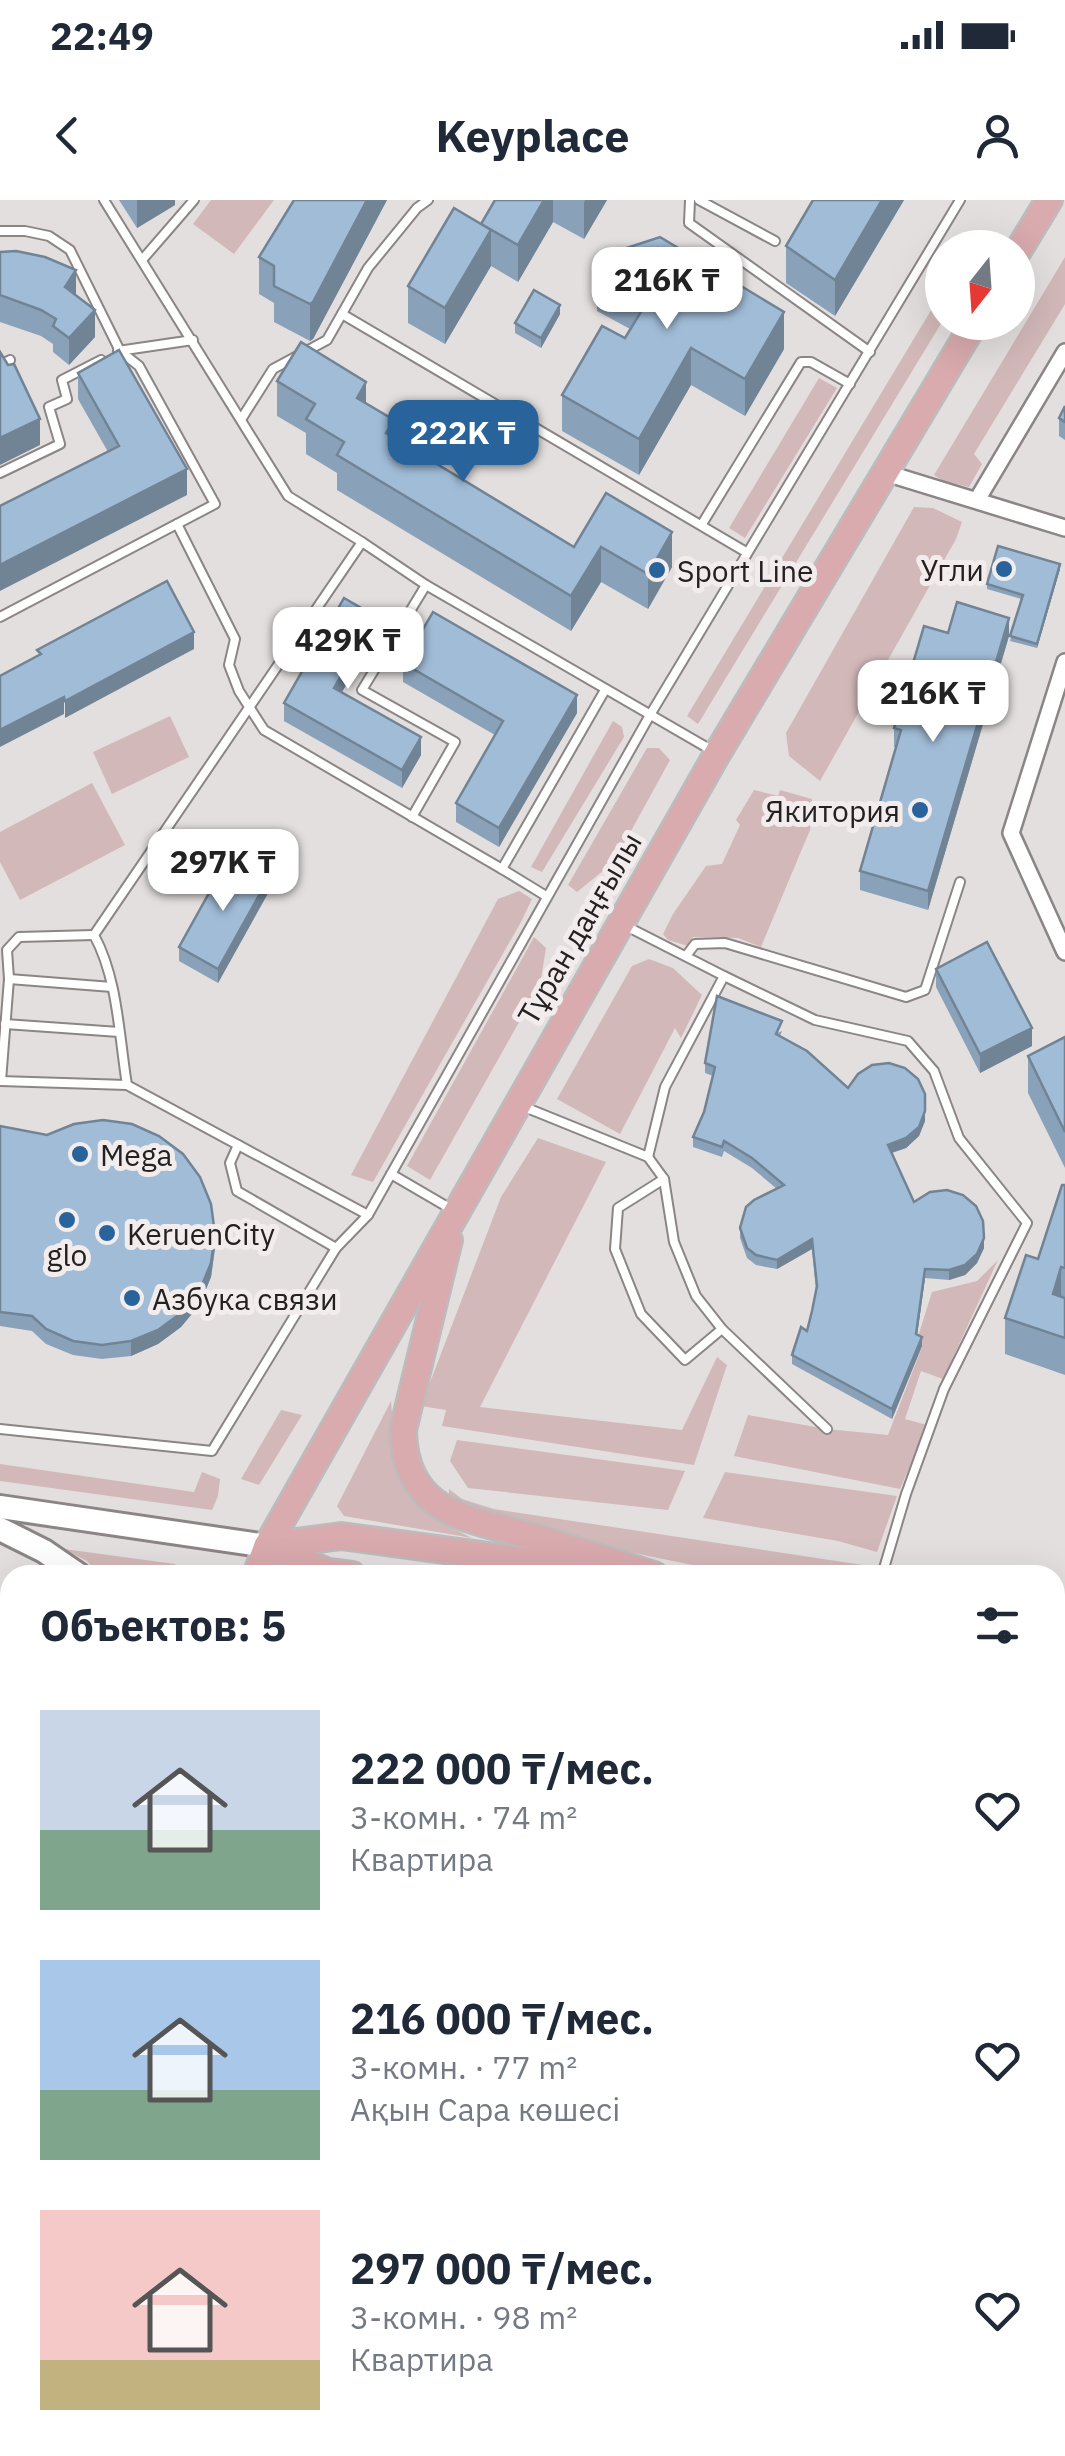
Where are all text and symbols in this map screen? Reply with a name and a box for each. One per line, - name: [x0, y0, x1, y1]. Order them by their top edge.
- text: 22:49: [50, 11, 154, 60]
- text: Keyplace: [435, 106, 630, 164]
- icon: back: [40, 108, 95, 163]
- icon: person: [970, 108, 1025, 163]
- north arrow: [925, 230, 1035, 340]
- map controls: [925, 230, 1035, 340]
- pin: 216K ₸: [586, 247, 748, 332]
- text: 216K ₸: [614, 258, 720, 300]
- pin: 222K ₸: [382, 400, 544, 485]
- text: 222K ₸: [410, 411, 516, 453]
- place label: Угли: [921, 550, 984, 589]
- place label: Sport Line: [677, 551, 813, 590]
- marker: Угли: [993, 558, 1015, 580]
- marker: Sport Line: [646, 559, 668, 581]
- pin: 429K ₸: [267, 607, 429, 692]
- text: 429K ₸: [295, 618, 401, 660]
- pin: 216K ₸: [852, 660, 1014, 745]
- text: 216K ₸: [880, 671, 986, 713]
- place label: Якитория: [765, 791, 900, 830]
- marker: Якитория: [909, 799, 931, 821]
- street label: Тұран даңғылы: [508, 825, 650, 1031]
- pin: 297K ₸: [142, 829, 304, 914]
- text: 297K ₸: [170, 840, 276, 882]
- place label: Mega: [100, 1135, 173, 1174]
- marker: Mega: [69, 1143, 91, 1165]
- marker: glo: [56, 1209, 78, 1231]
- place label: KeruenCity: [127, 1214, 275, 1253]
- marker: KeruenCity: [96, 1222, 118, 1244]
- place label: glo: [47, 1235, 87, 1274]
- place label: Азбука связи: [152, 1279, 338, 1318]
- marker: Азбука связи: [121, 1287, 143, 1309]
- text: Объектов: 5: [40, 1598, 286, 1653]
- icon: filters: [970, 1598, 1025, 1653]
- text: 222 000 ₸/мес.: [350, 1741, 654, 1796]
- icon: home: [120, 1750, 240, 1870]
- icon: heart: [970, 1783, 1025, 1838]
- text: 3-комн. · 74 m²: [350, 1796, 577, 1838]
- text: Квартира: [350, 1838, 493, 1880]
- text: 216 000 ₸/мес.: [350, 1991, 654, 2046]
- icon: home: [120, 2000, 240, 2120]
- icon: heart: [970, 2033, 1025, 2088]
- text: 3-комн. · 77 m²: [350, 2046, 577, 2088]
- text: Ақын Сара көшесі: [350, 2088, 620, 2130]
- text: 297 000 ₸/мес.: [350, 2241, 654, 2296]
- icon: home: [120, 2250, 240, 2370]
- icon: heart: [970, 2283, 1025, 2338]
- text: 3-комн. · 98 m²: [350, 2296, 577, 2338]
- text: Квартира: [350, 2338, 493, 2380]

